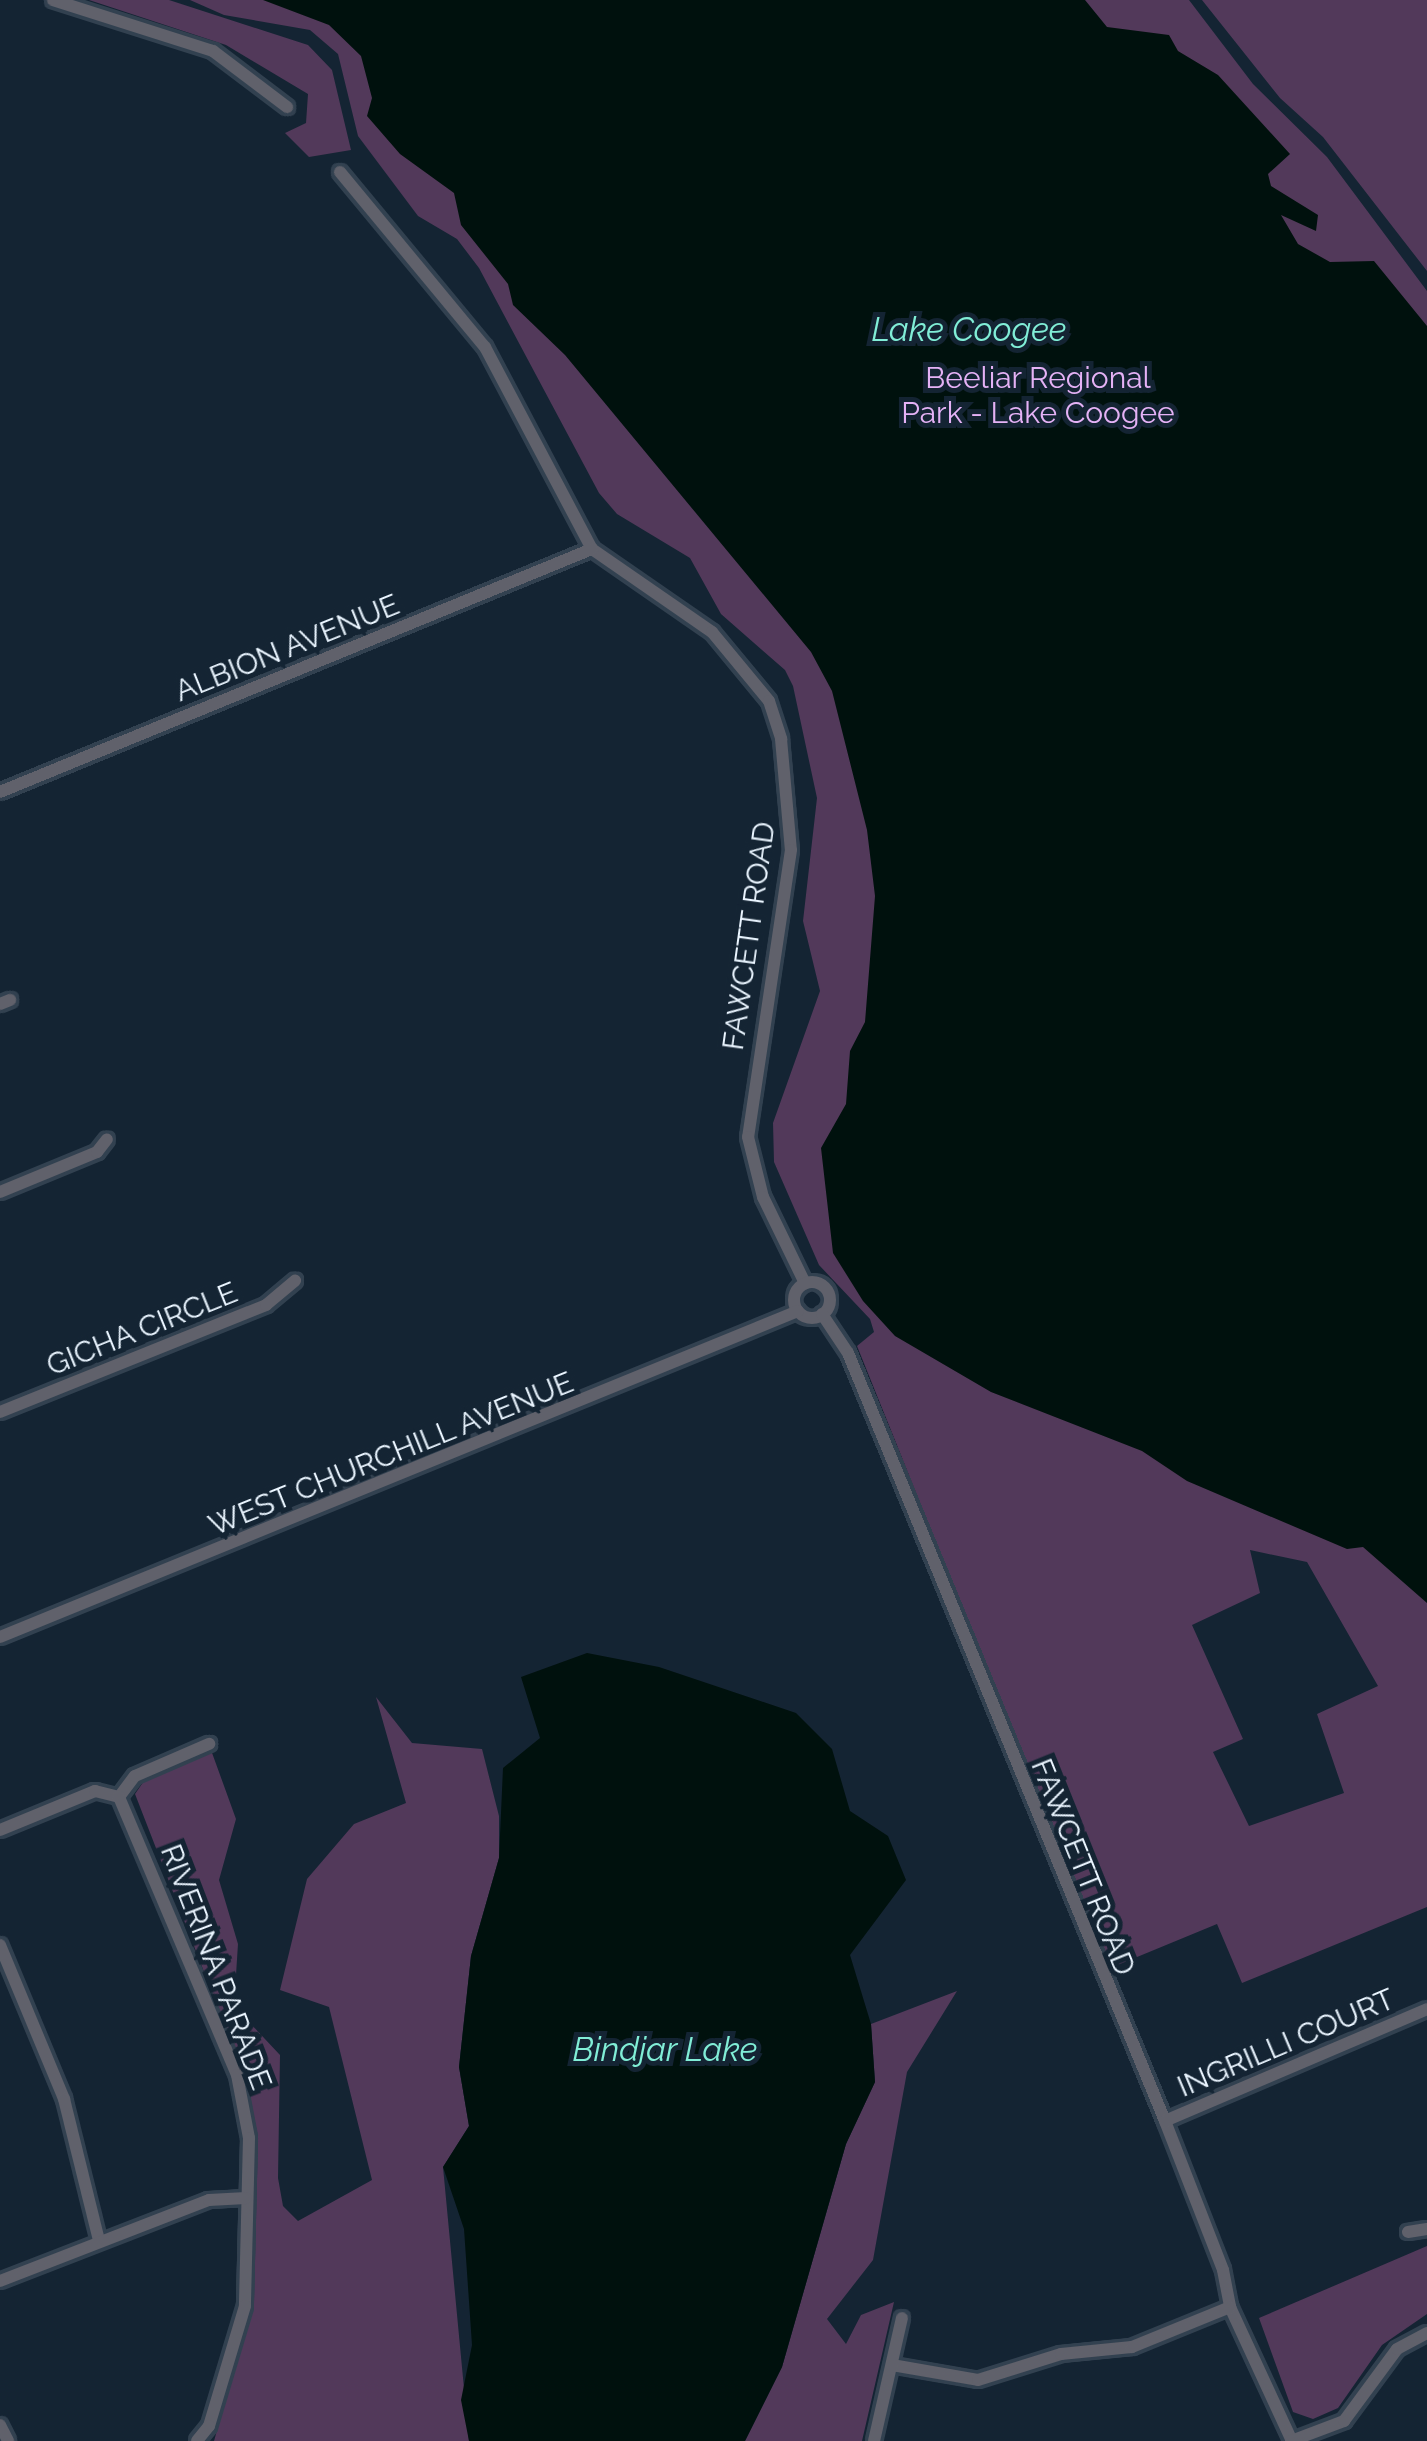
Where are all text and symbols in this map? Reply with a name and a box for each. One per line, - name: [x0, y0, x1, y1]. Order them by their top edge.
- water label: Lake Coogee: [871, 310, 1067, 350]
- park label: Beeliar Regional Park - Lake Coogee: [901, 360, 1175, 430]
- street label: ALBION AVENUE: [169, 586, 405, 710]
- street label: FAWCETT ROAD: [715, 819, 783, 1053]
- street label: GICHA CIRCLE: [41, 1274, 243, 1384]
- street label: WEST CHURCHILL AVENUE: [202, 1364, 580, 1544]
- street label: FAWCETT ROAD: [1023, 1753, 1143, 1981]
- street label: RIVERINA PARADE: [152, 1839, 280, 2095]
- street label: INGRILLI COURT: [1172, 1981, 1400, 2105]
- water label: Bindjar Lake: [572, 2030, 758, 2070]

